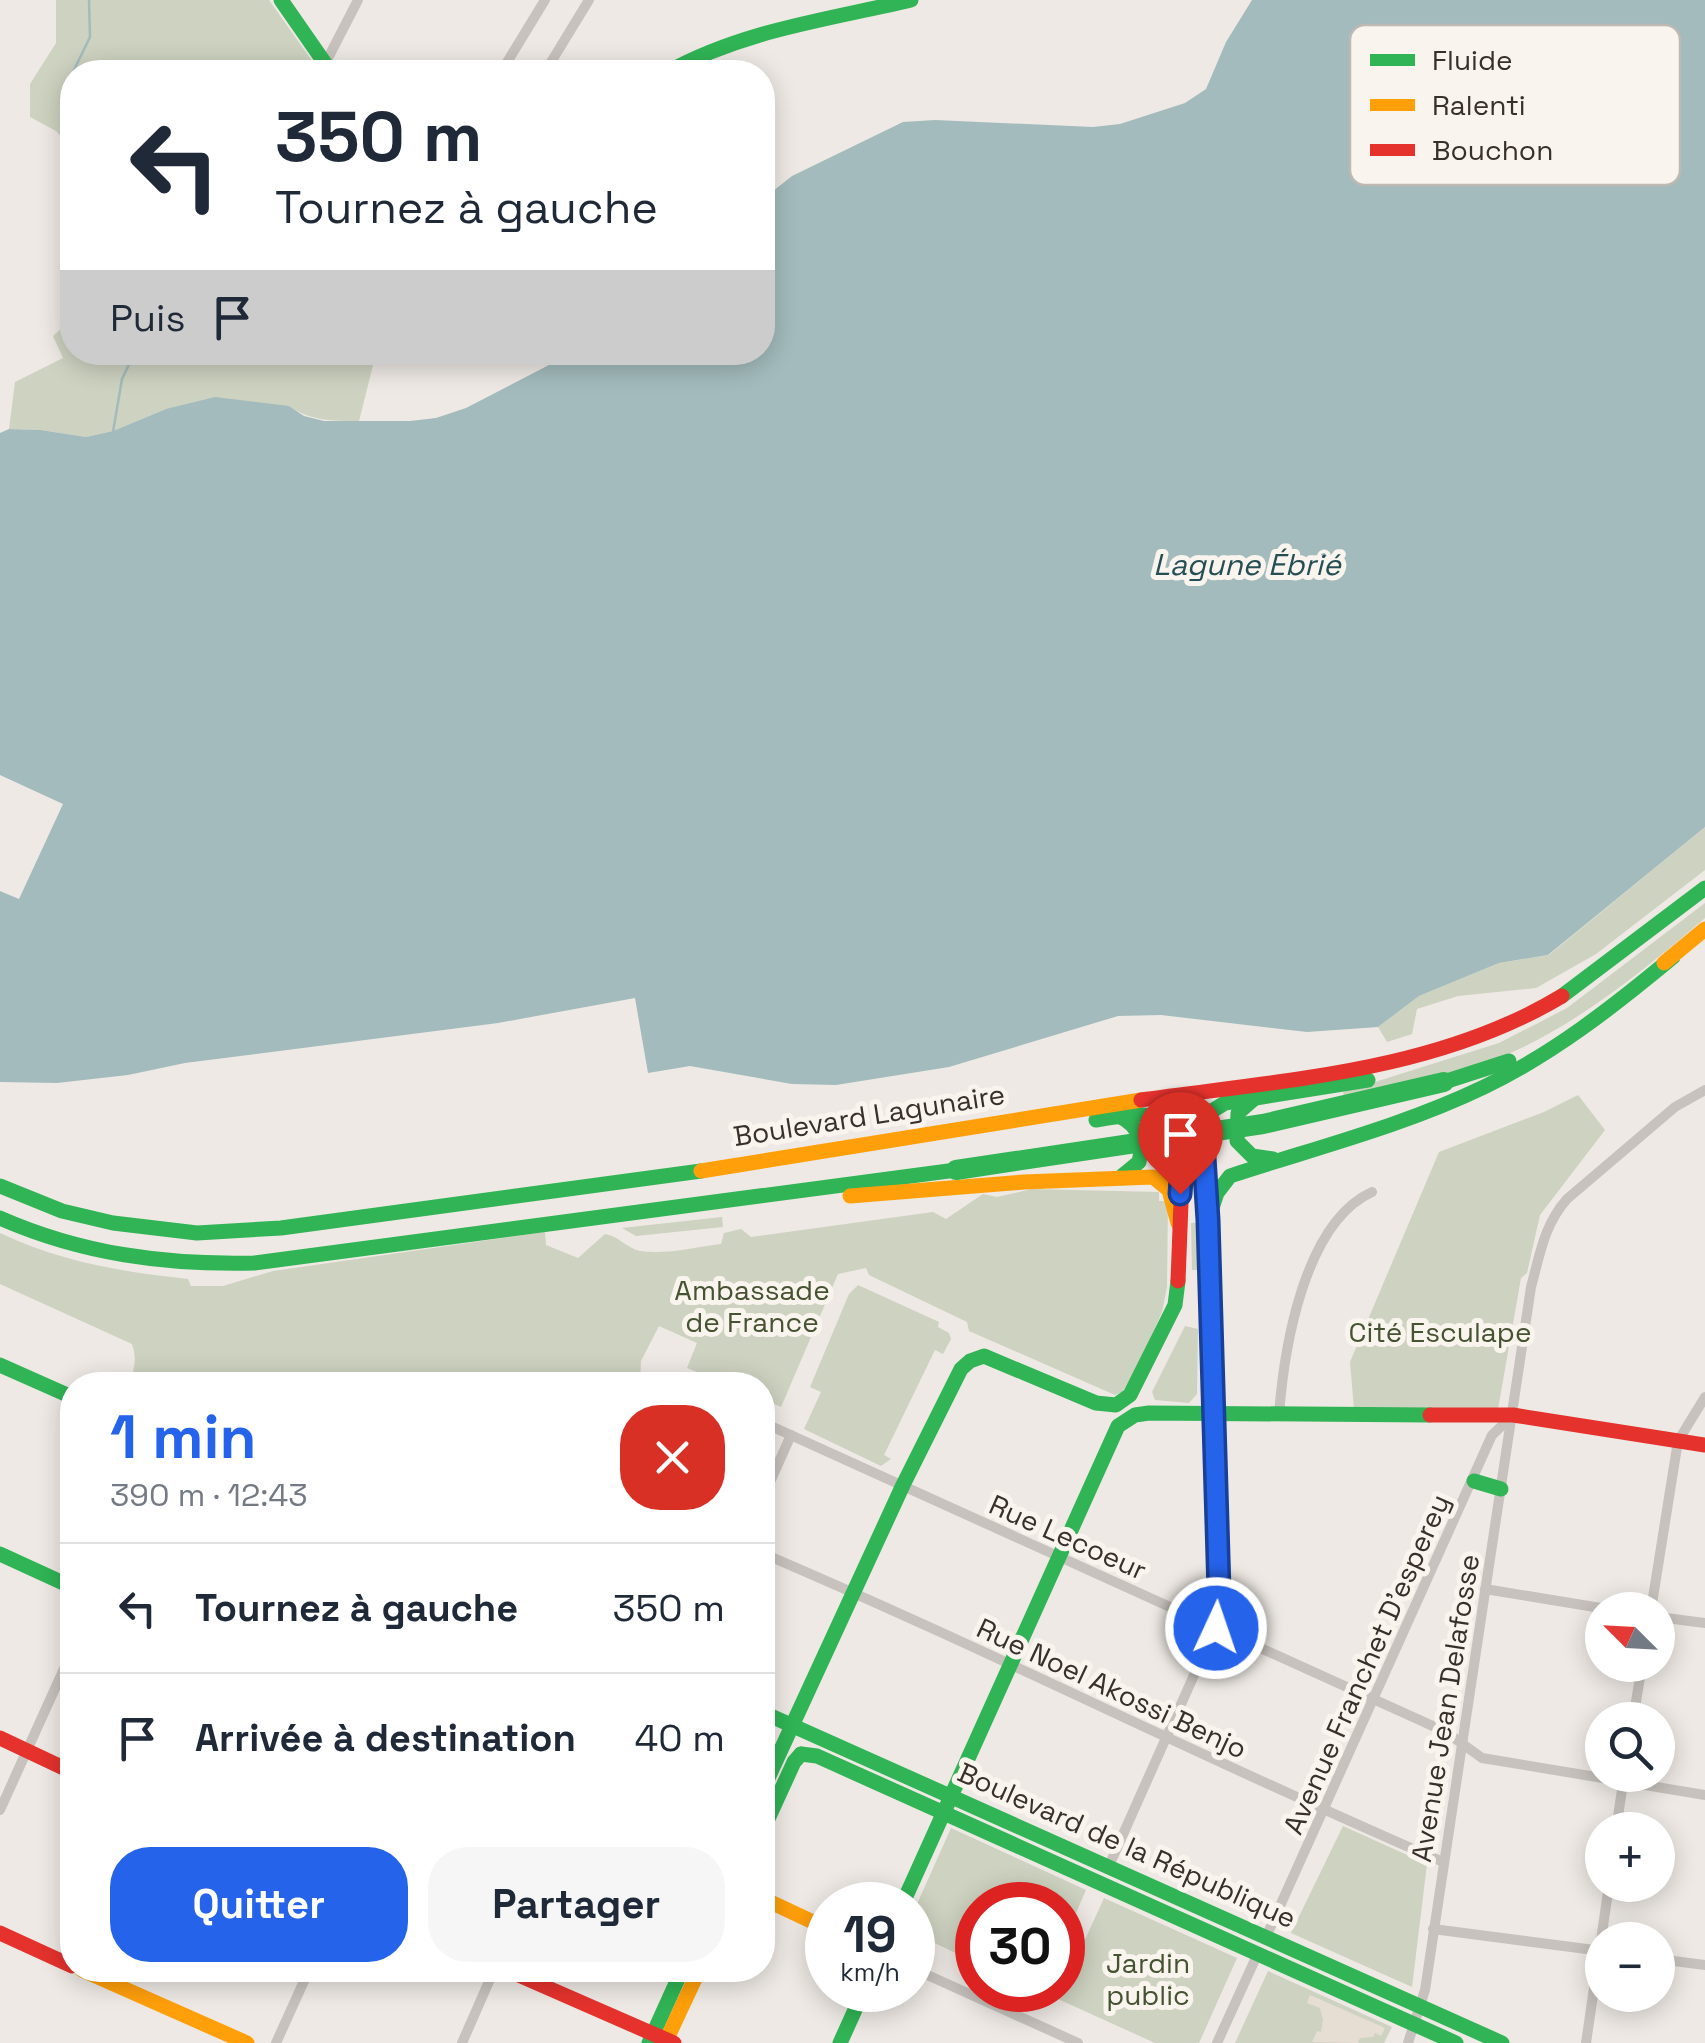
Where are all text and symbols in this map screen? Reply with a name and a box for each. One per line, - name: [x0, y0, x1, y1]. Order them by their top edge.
- legend: [1350, 25, 1680, 185]
- text: Fluide: [1432, 42, 1513, 78]
- text: Ralenti: [1432, 87, 1526, 123]
- text: 350 m: [275, 92, 482, 181]
- icon: left: [110, 100, 240, 230]
- text: Bouchon: [1432, 132, 1553, 168]
- text: Tournez à gauche: [275, 179, 658, 236]
- icon: arrive: [205, 290, 260, 345]
- text: Puis: [110, 294, 185, 342]
- water label: Lagune Ébrié: [1153, 545, 1342, 584]
- street label: Boulevard Lagunaire: [731, 1076, 1007, 1154]
- pin: [1138, 1092, 1223, 1195]
- icon: arrive: [1153, 1107, 1208, 1162]
- park label: Ambassade de France: [674, 1272, 830, 1340]
- park label: Cité Esculape: [1349, 1314, 1531, 1350]
- text: 1 min: [110, 1399, 257, 1476]
- button: close: [620, 1405, 725, 1510]
- text: 390 m · 12:43: [110, 1475, 308, 1515]
- street label: Rue Lecoeur: [984, 1486, 1152, 1588]
- street label: Avenue Franchet D'esperey: [1275, 1488, 1457, 1840]
- street label: Avenue Jean Delafosse: [1403, 1551, 1487, 1865]
- position arrow: [1164, 1576, 1268, 1680]
- icon: left: [110, 1581, 165, 1636]
- text: Tournez à gauche: [195, 1584, 518, 1632]
- text: 350 m: [612, 1584, 725, 1632]
- north arrow: [1585, 1592, 1675, 1682]
- map controls: [1585, 1592, 1675, 2012]
- street label: Rue Noel Akossi Benjo: [971, 1610, 1253, 1766]
- button: search: [1585, 1702, 1675, 1792]
- icon: arrive: [110, 1711, 165, 1766]
- text: Arrivée à destination: [195, 1714, 576, 1762]
- text: 40 m: [634, 1714, 725, 1762]
- street label: Boulevard de la République: [952, 1754, 1302, 1936]
- button: +: [1585, 1812, 1675, 1902]
- button: Quitter: [110, 1847, 408, 1962]
- button: Partager: [428, 1847, 725, 1962]
- speed limit sign: 30: [955, 1882, 1085, 2012]
- text: 19: [843, 1903, 897, 1967]
- button: −: [1585, 1922, 1675, 2012]
- park label: Jardin public: [1106, 1945, 1190, 2013]
- text: km/h: [840, 1956, 900, 1988]

